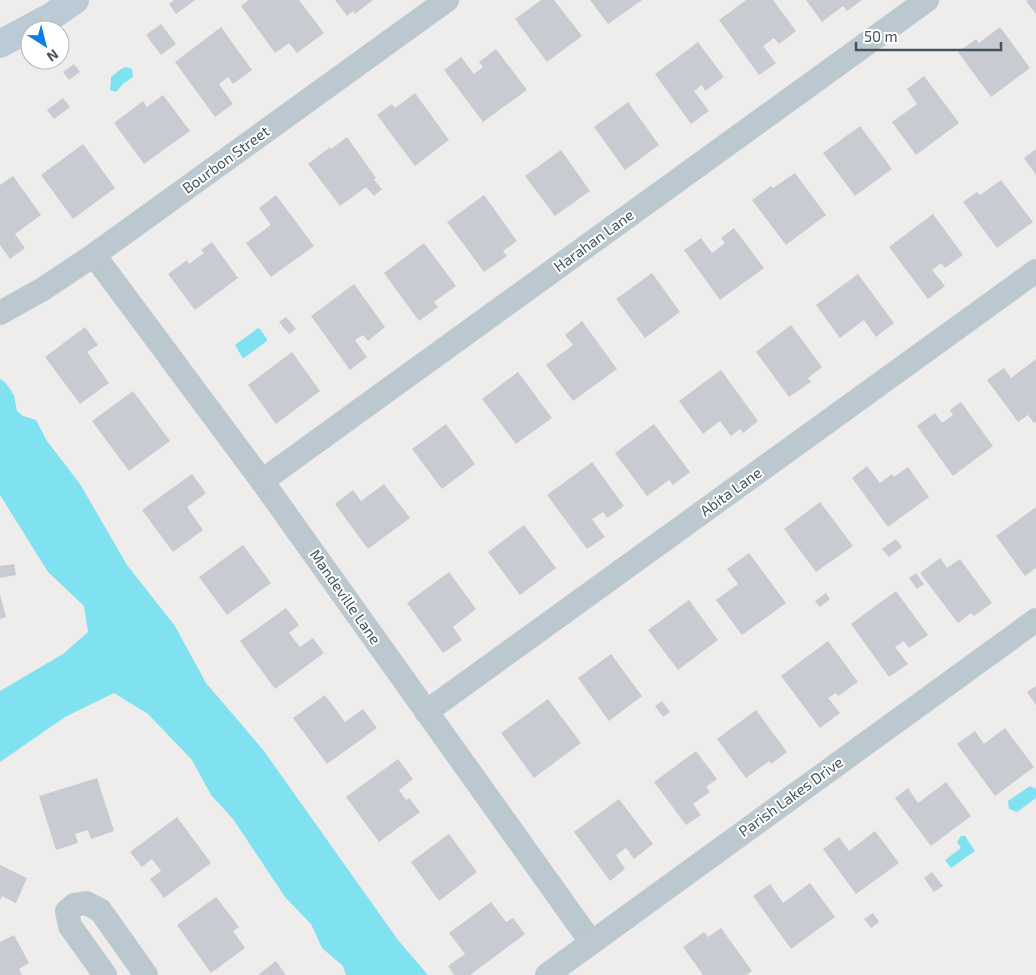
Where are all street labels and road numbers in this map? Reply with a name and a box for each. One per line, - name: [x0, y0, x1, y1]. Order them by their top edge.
- street label: Bourbon Street: [178, 121, 273, 197]
- street label: Harahan Lane: [550, 205, 637, 275]
- street label: Abita Lane: [696, 463, 765, 520]
- street label: Mandeville Lane: [306, 546, 385, 647]
- street label: Parish Lakes Drive: [735, 752, 846, 840]

